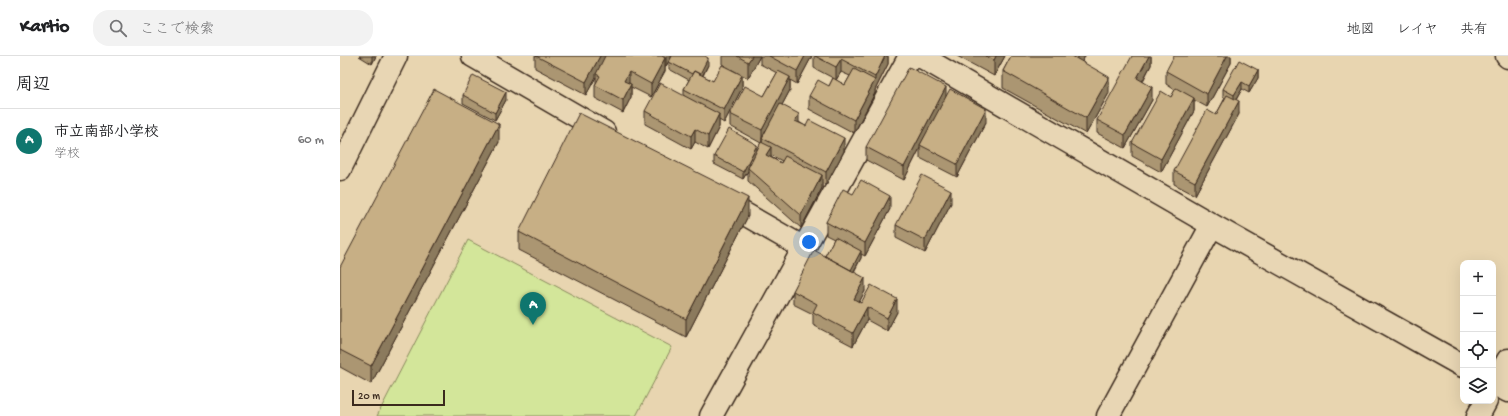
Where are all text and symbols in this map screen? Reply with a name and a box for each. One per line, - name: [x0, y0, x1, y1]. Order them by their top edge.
- search box: [93, 10, 373, 46]
- text: Kartio: [20, 16, 69, 39]
- icon: search: [107, 17, 129, 39]
- text: ここで検索: [139, 21, 215, 39]
- text: 地図: [1347, 22, 1375, 39]
- text: レイヤ: [1397, 22, 1438, 39]
- text: 共有: [1460, 22, 1488, 39]
- text: 周辺: [16, 76, 50, 96]
- text: 市立南部小学校: [54, 124, 159, 142]
- text: A: [25, 133, 33, 148]
- text: 60 m: [298, 133, 324, 148]
- text: 学校: [54, 147, 80, 162]
- your location: [799, 232, 819, 252]
- map controls: [1460, 260, 1496, 404]
- button: +: [1460, 260, 1496, 296]
- pin: A: [520, 292, 546, 325]
- button: −: [1460, 296, 1496, 332]
- button: locate: [1460, 332, 1496, 368]
- button: layers: [1460, 368, 1496, 404]
- scale bar: [352, 388, 445, 407]
- text: 20 m: [358, 391, 380, 403]

